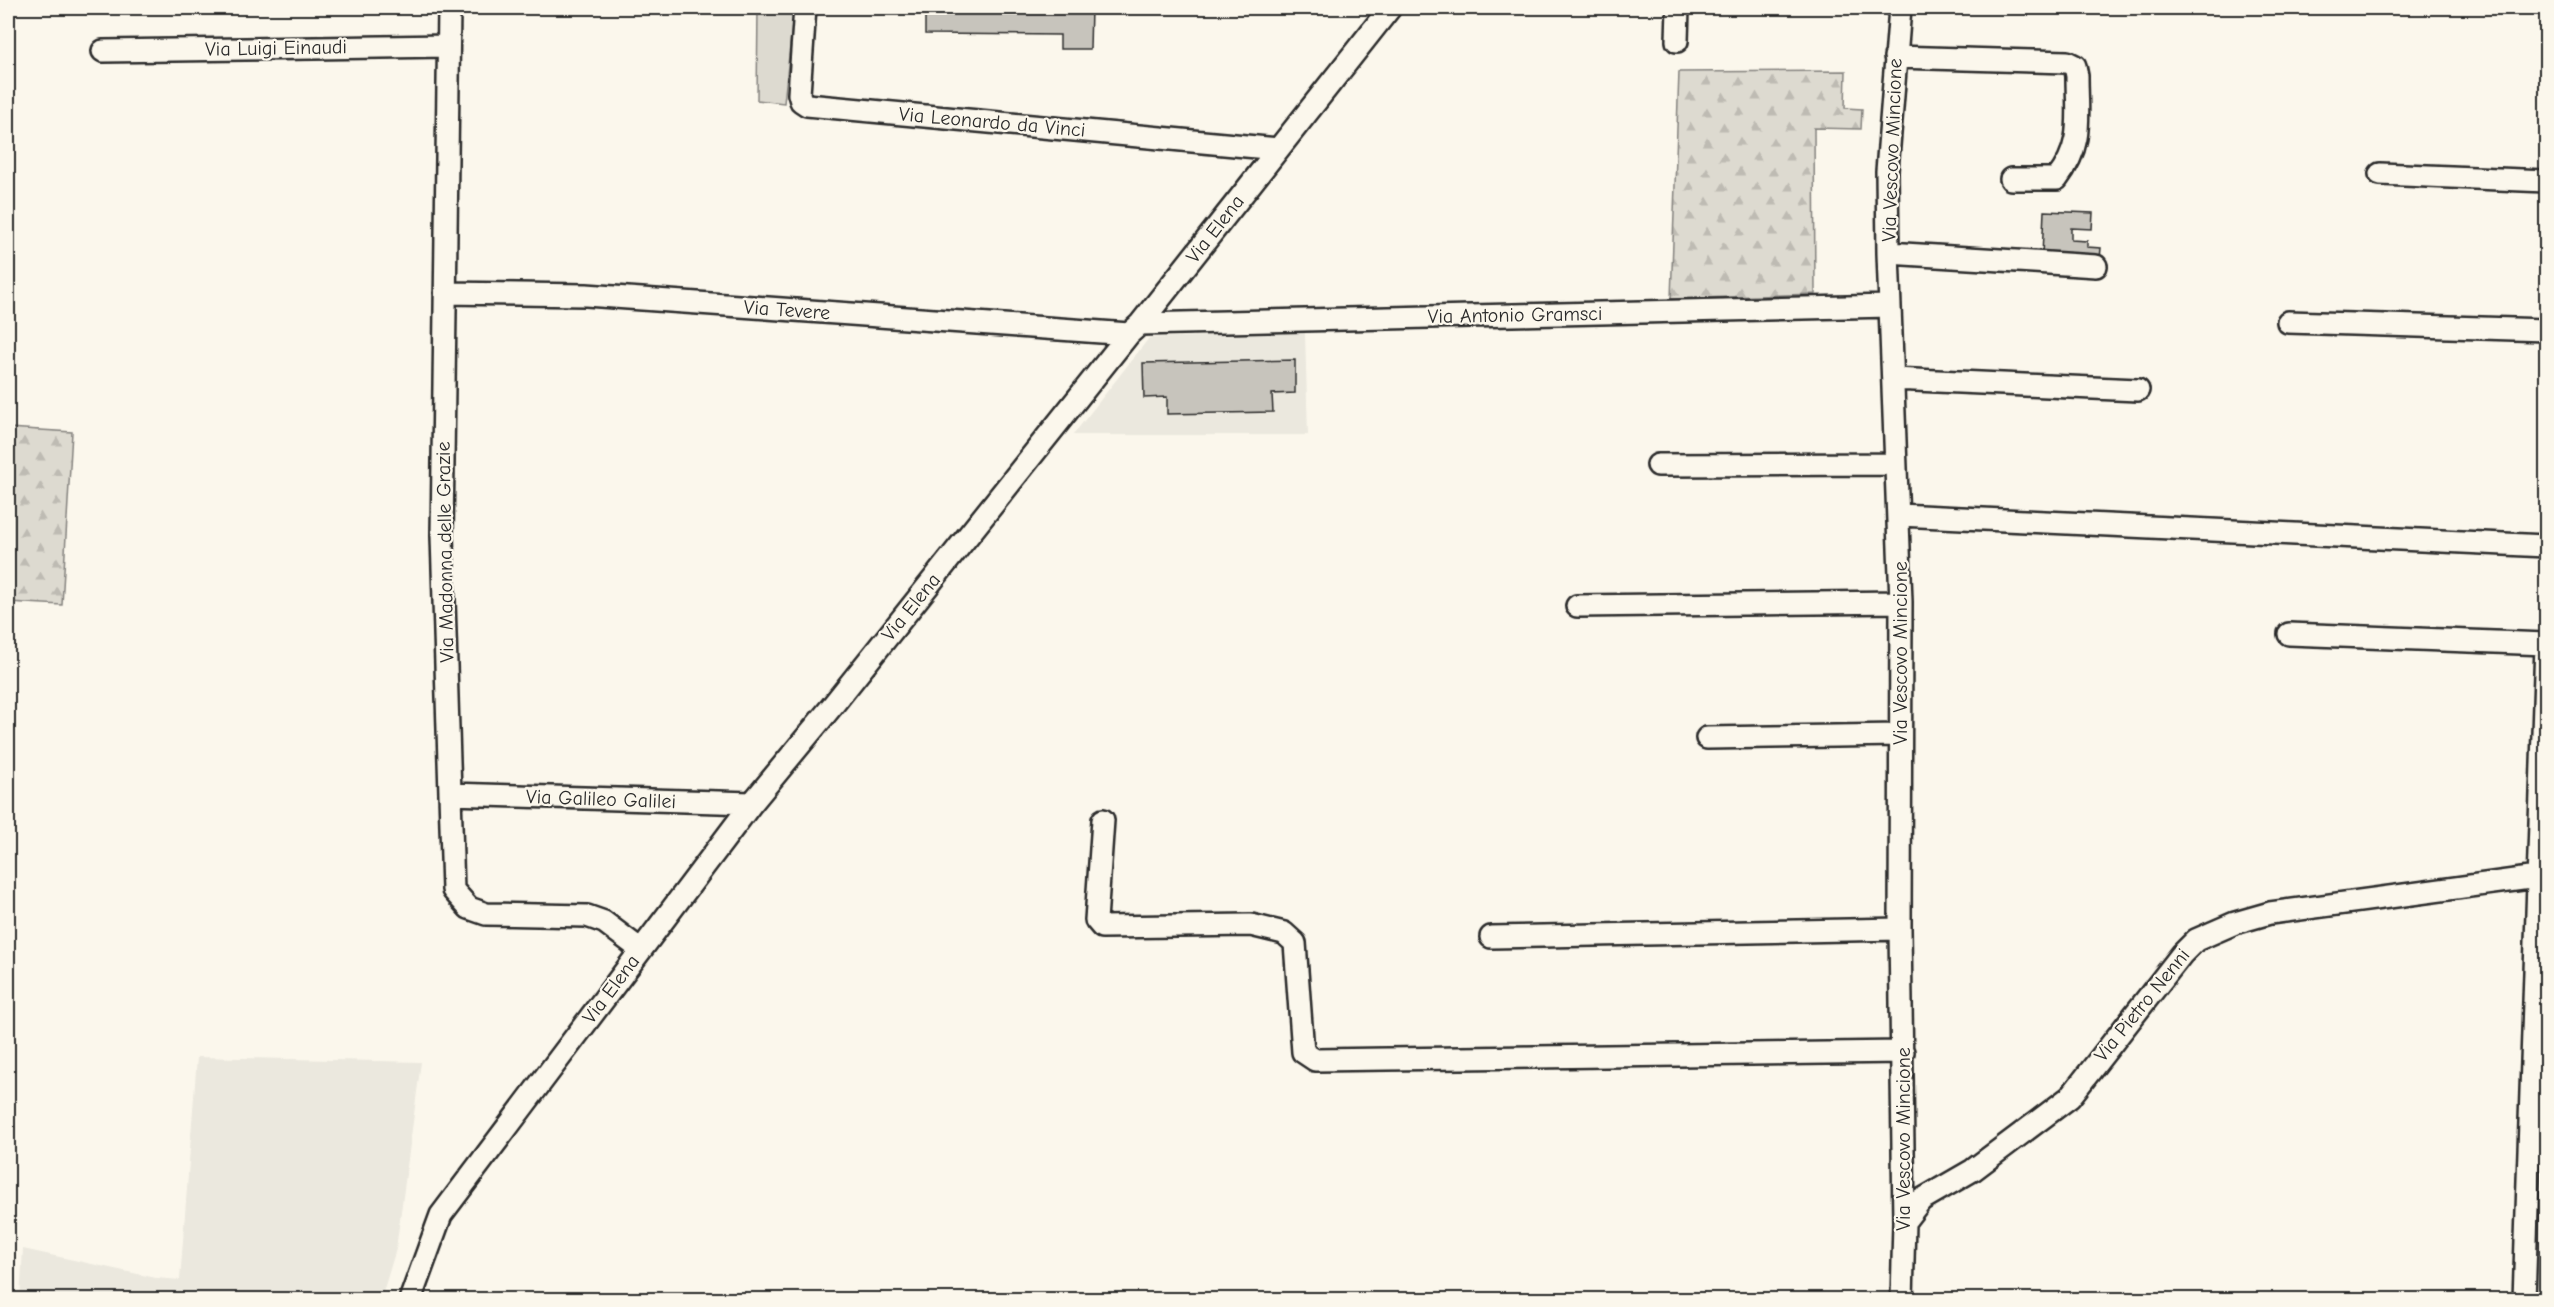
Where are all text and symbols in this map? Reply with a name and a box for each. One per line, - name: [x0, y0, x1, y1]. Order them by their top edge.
- street label: Via Luigi Einaudi: [205, 35, 347, 61]
- street label: Via Vescovo Mincione: [1877, 58, 1907, 242]
- street label: Via Leonardo da Vinci: [898, 102, 1086, 142]
- street label: Via Elena: [1181, 190, 1249, 268]
- street label: Via Tevere: [743, 296, 831, 324]
- street label: Via Antonio Gramsci: [1427, 302, 1603, 328]
- street label: Via Madonna delle Grazie: [432, 441, 458, 663]
- street label: Via Vescovo Mincione: [1889, 561, 1912, 745]
- street label: Via Elena: [877, 569, 945, 645]
- street label: Via Galileo Galilei: [526, 785, 676, 813]
- street label: Via Pietro Nenni: [2089, 944, 2195, 1066]
- street label: Via Elena: [578, 950, 644, 1028]
- street label: Via Vescovo Mincione: [1892, 1047, 1915, 1231]

